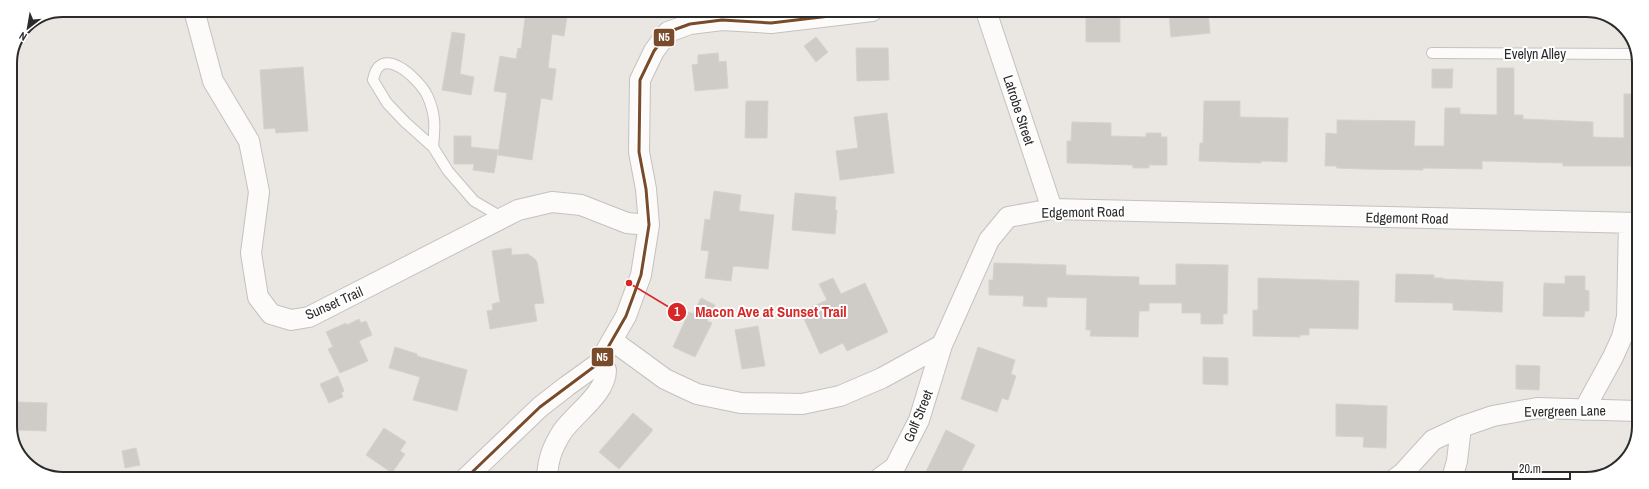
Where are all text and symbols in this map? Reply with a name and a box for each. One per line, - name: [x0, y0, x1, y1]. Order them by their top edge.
- north arrow: [8, 8, 48, 48]
- line badge: N5: [653, 28, 675, 47]
- text: N: [16, 29, 29, 44]
- text: N5: [658, 30, 670, 44]
- street label: Evelyn Alley: [1504, 45, 1566, 63]
- street label: Latrobe Street: [999, 73, 1039, 147]
- street label: Edgemont Road: [1041, 202, 1125, 222]
- street label: Edgemont Road: [1365, 208, 1449, 228]
- street label: Sunset Trail: [302, 282, 366, 324]
- callout: Macon Ave at Sunset Trail: [667, 298, 855, 325]
- text: Macon Ave at Sunset Trail: [695, 301, 847, 322]
- text: 1: [674, 304, 680, 320]
- line badge: N5: [591, 347, 614, 367]
- text: N5: [596, 350, 608, 364]
- street label: Golf Street: [899, 387, 937, 445]
- street label: Evergreen Lane: [1524, 401, 1606, 421]
- scale bar: [1513, 455, 1570, 481]
- text: 20 m: [1519, 461, 1541, 477]

